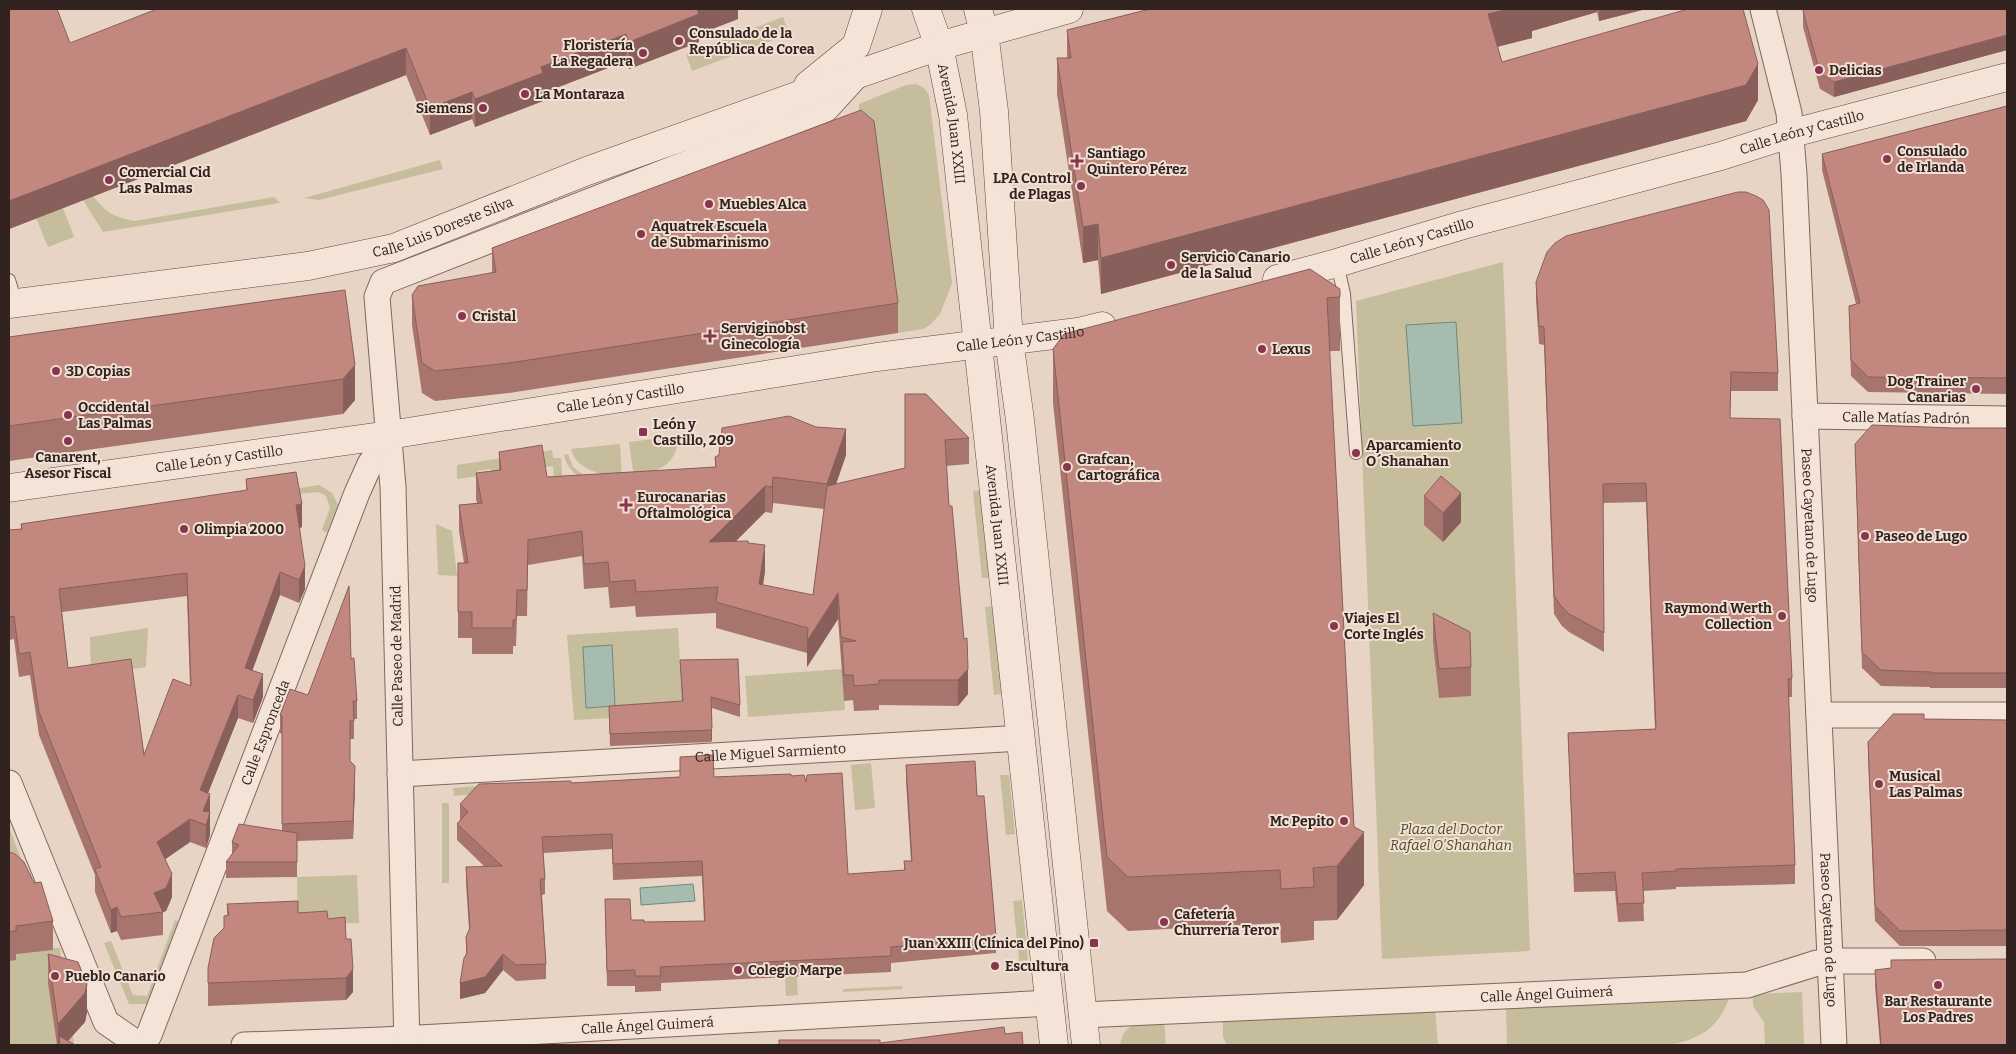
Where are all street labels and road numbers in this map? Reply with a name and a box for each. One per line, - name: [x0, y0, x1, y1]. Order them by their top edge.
- street label: Avenida Juan XXIII: [934, 62, 969, 185]
- street label: Calle León y Castillo: [1737, 106, 1866, 158]
- street label: Calle Luis Doreste Silva: [371, 193, 516, 261]
- street label: Calle León y Castillo: [1347, 214, 1476, 267]
- street label: Calle León y Castillo: [955, 322, 1086, 356]
- street label: Calle León y Castillo: [555, 379, 685, 417]
- street label: Calle Matías Padrón: [1842, 408, 1970, 427]
- street label: Calle León y Castillo: [154, 441, 284, 476]
- street label: Paseo Cayetano de Lugo: [1798, 448, 1822, 603]
- street label: Avenida Juan XXIII: [982, 463, 1013, 587]
- street label: Calle Paseo de Madrid: [387, 585, 407, 727]
- street label: Calle Espronceda: [237, 677, 293, 788]
- street label: Calle Miguel Sarmiento: [694, 740, 847, 765]
- street label: Paseo Cayetano de Lugo: [1817, 852, 1841, 1007]
- street label: Calle Ángel Guimerá: [1480, 983, 1614, 1006]
- street label: Calle Ángel Guimerá: [581, 1013, 715, 1037]

